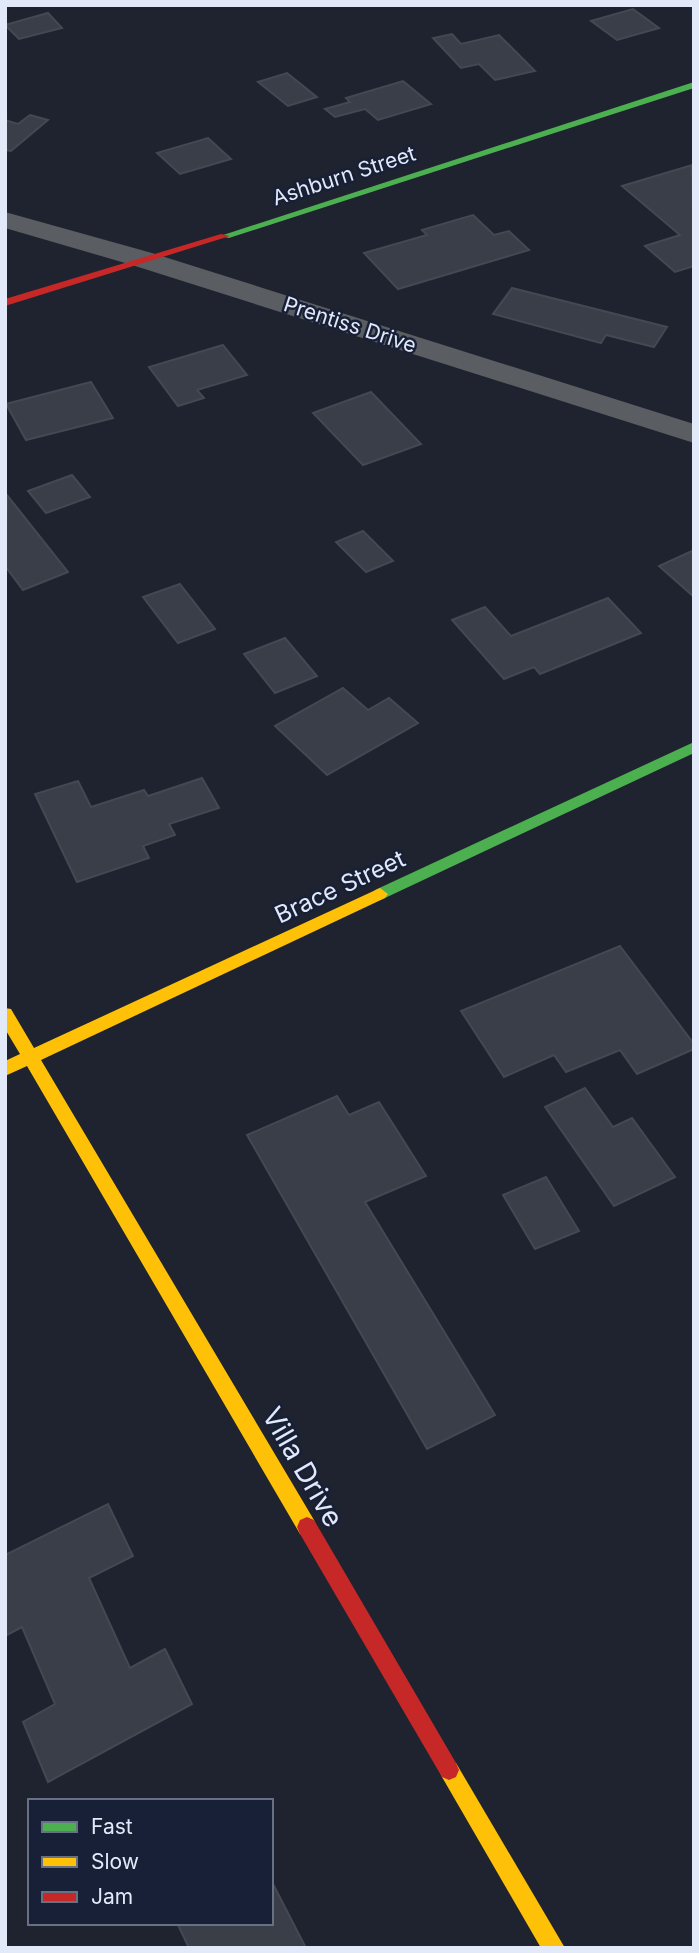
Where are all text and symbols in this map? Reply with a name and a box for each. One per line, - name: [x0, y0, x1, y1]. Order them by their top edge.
- street label: Ashburn Street: [269, 141, 419, 210]
- street label: Prentiss Drive: [281, 291, 420, 358]
- street label: Brace Street: [270, 844, 410, 929]
- street label: Villa Drive: [255, 1401, 351, 1533]
- legend: [28, 1799, 273, 1925]
- text: Fast: [91, 1814, 133, 1839]
- text: Slow: [91, 1849, 139, 1874]
- text: Jam: [91, 1884, 133, 1909]

